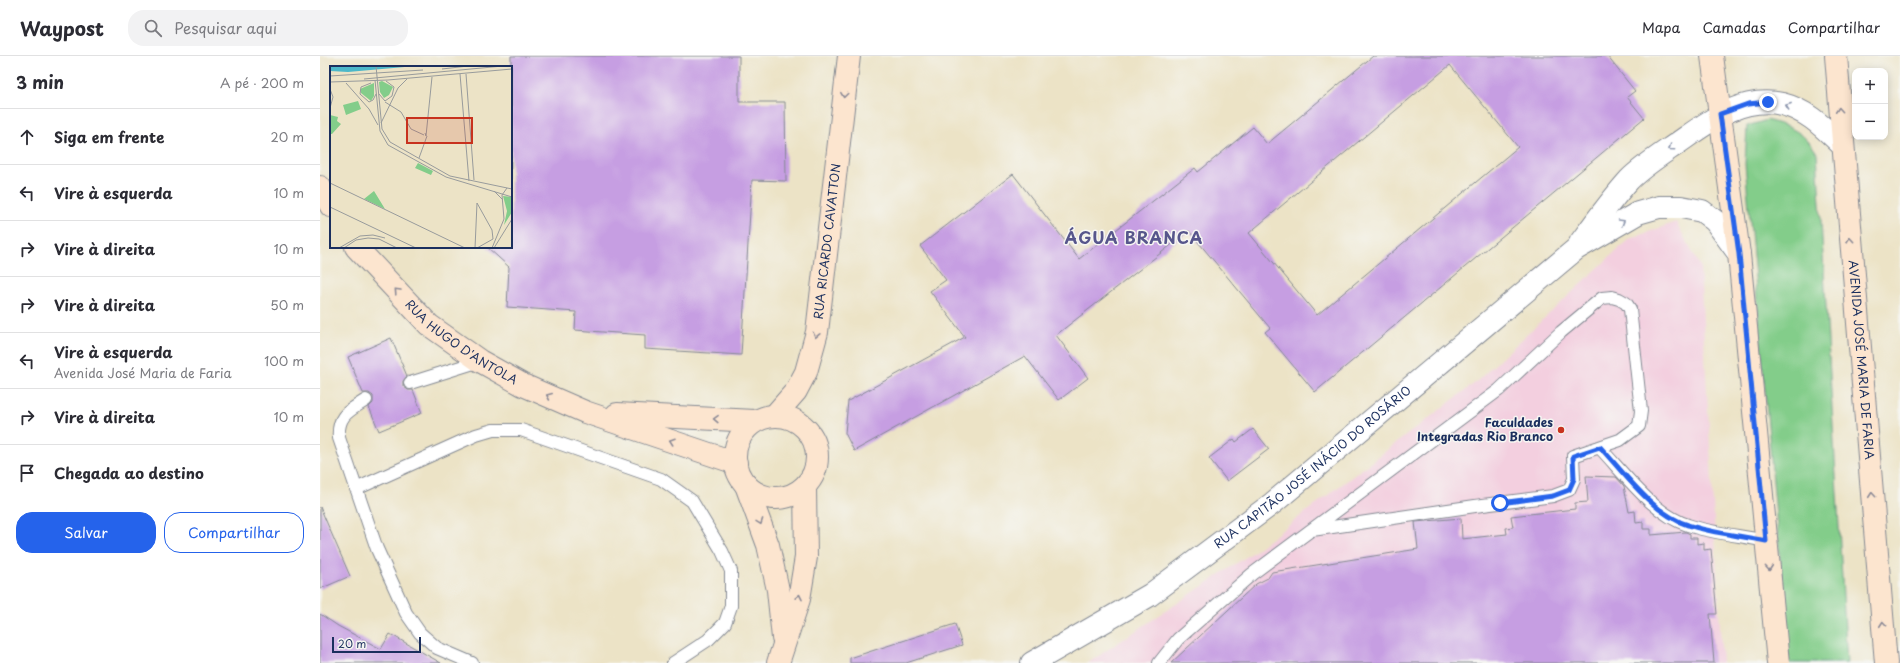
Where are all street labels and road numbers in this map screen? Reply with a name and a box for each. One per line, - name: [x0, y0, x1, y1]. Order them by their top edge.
- street label: RUA RICARDO CAVATTON: [809, 162, 844, 320]
- street label: AVENIDA JOSÉ MARIA DE FARIA: [1845, 259, 1879, 460]
- street label: RUA HUGO D'ANTOLA: [402, 295, 521, 388]
- street label: RUA CAPITÃO JOSÉ INÁCIO DO ROSÁRIO: [1210, 381, 1415, 552]

